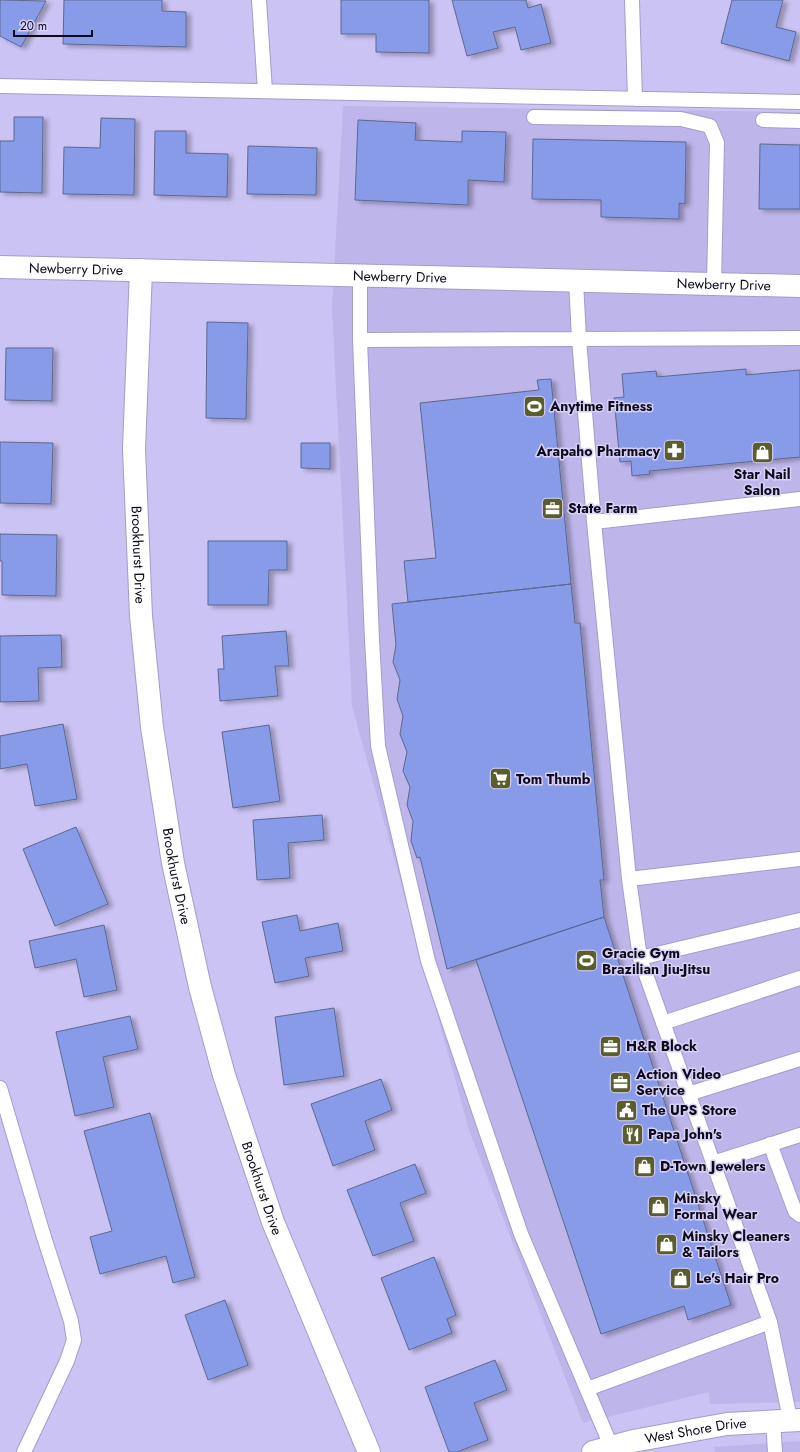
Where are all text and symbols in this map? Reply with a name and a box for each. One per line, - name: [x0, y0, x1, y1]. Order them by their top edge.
- scale bar: [14, 12, 92, 38]
- text: 20 m: [20, 17, 47, 35]
- street label: Newberry Drive: [29, 258, 123, 280]
- street label: Newberry Drive: [353, 265, 447, 288]
- street label: Newberry Drive: [676, 273, 771, 295]
- sports icon: Anytime Fitness: [522, 393, 548, 419]
- place label: Anytime Fitness: [549, 396, 653, 416]
- pharmacy icon: Arapaho Pharmacy: [662, 438, 688, 464]
- shop icon: Star Nail Salon: [749, 439, 775, 465]
- place label: Arapaho Pharmacy: [536, 441, 661, 461]
- place label: Star Nail Salon: [733, 464, 791, 500]
- office icon: State Farm: [539, 495, 565, 521]
- place label: State Farm: [568, 498, 638, 518]
- street label: Brookhurst Drive: [126, 505, 150, 604]
- supermarket icon: Tom Thumb: [488, 766, 514, 792]
- place label: Tom Thumb: [516, 769, 591, 789]
- street label: Brookhurst Drive: [158, 827, 196, 926]
- place label: Gracie Gym Brazilian Jiu-Jitsu: [602, 943, 710, 979]
- sports icon: Gracie Gym Brazilian Jiu-Jitsu: [574, 948, 600, 974]
- office icon: H&R Block: [597, 1033, 623, 1059]
- place label: H&R Block: [626, 1036, 697, 1056]
- place label: Action Video Service: [635, 1064, 721, 1100]
- office icon: Action Video Service: [607, 1069, 633, 1095]
- public building icon: The UPS Store: [614, 1097, 640, 1123]
- place label: The UPS Store: [642, 1100, 737, 1120]
- restaurant icon: Papa John's: [619, 1121, 645, 1147]
- place label: Papa John's: [648, 1124, 723, 1144]
- street label: Brookhurst Drive: [237, 1139, 287, 1238]
- shop icon: D-Town Jewelers: [632, 1153, 658, 1179]
- place label: D-Town Jewelers: [660, 1156, 766, 1176]
- place label: Minsky Formal Wear: [674, 1188, 758, 1224]
- shop icon: Minsky Formal Wear: [645, 1193, 671, 1219]
- place label: Minsky Cleaners & Tailors: [682, 1226, 791, 1262]
- shop icon: Minsky Cleaners & Tailors: [654, 1231, 680, 1257]
- shop icon: Le's Hair Pro: [668, 1265, 694, 1291]
- place label: Le's Hair Pro: [696, 1268, 779, 1288]
- street label: West Shore Drive: [643, 1413, 747, 1449]

